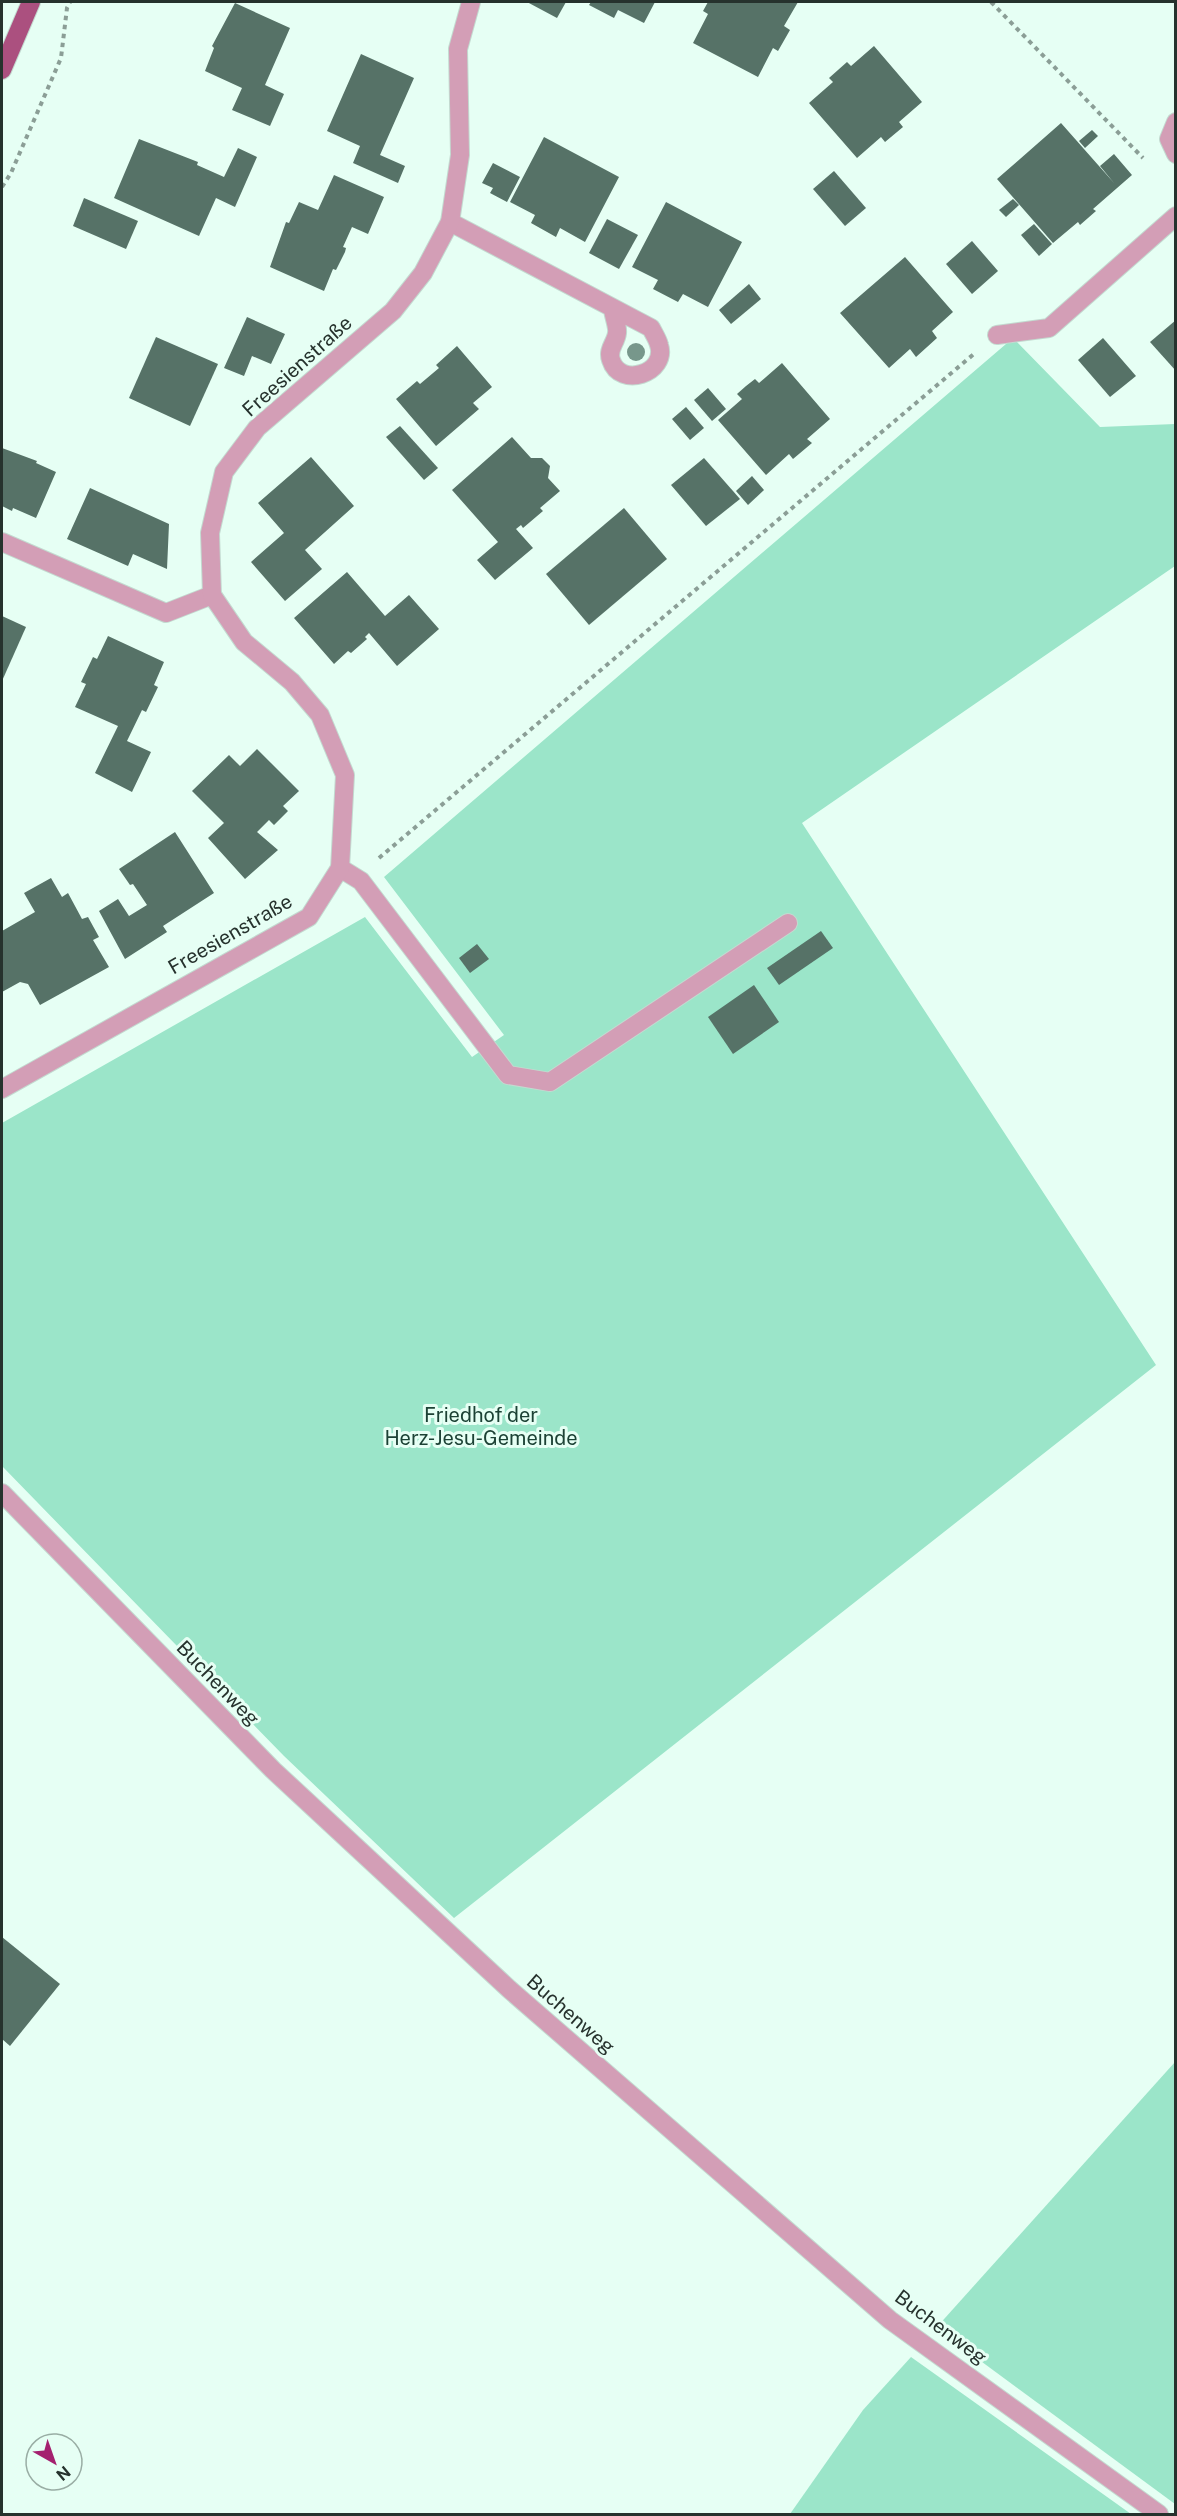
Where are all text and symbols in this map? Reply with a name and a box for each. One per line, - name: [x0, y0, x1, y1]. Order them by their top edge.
- street label: Freesienstraße: [237, 310, 357, 422]
- street label: Freesienstraße: [164, 889, 296, 979]
- park label: Friedhof der Herz-Jesu-Gemeinde: [384, 1403, 578, 1450]
- street label: Buchenweg: [172, 1635, 264, 1731]
- street label: Buchenweg: [522, 1969, 620, 2059]
- street label: Buchenweg: [890, 2285, 992, 2369]
- north arrow: [24, 2432, 84, 2492]
- text: N: [52, 2462, 74, 2484]

